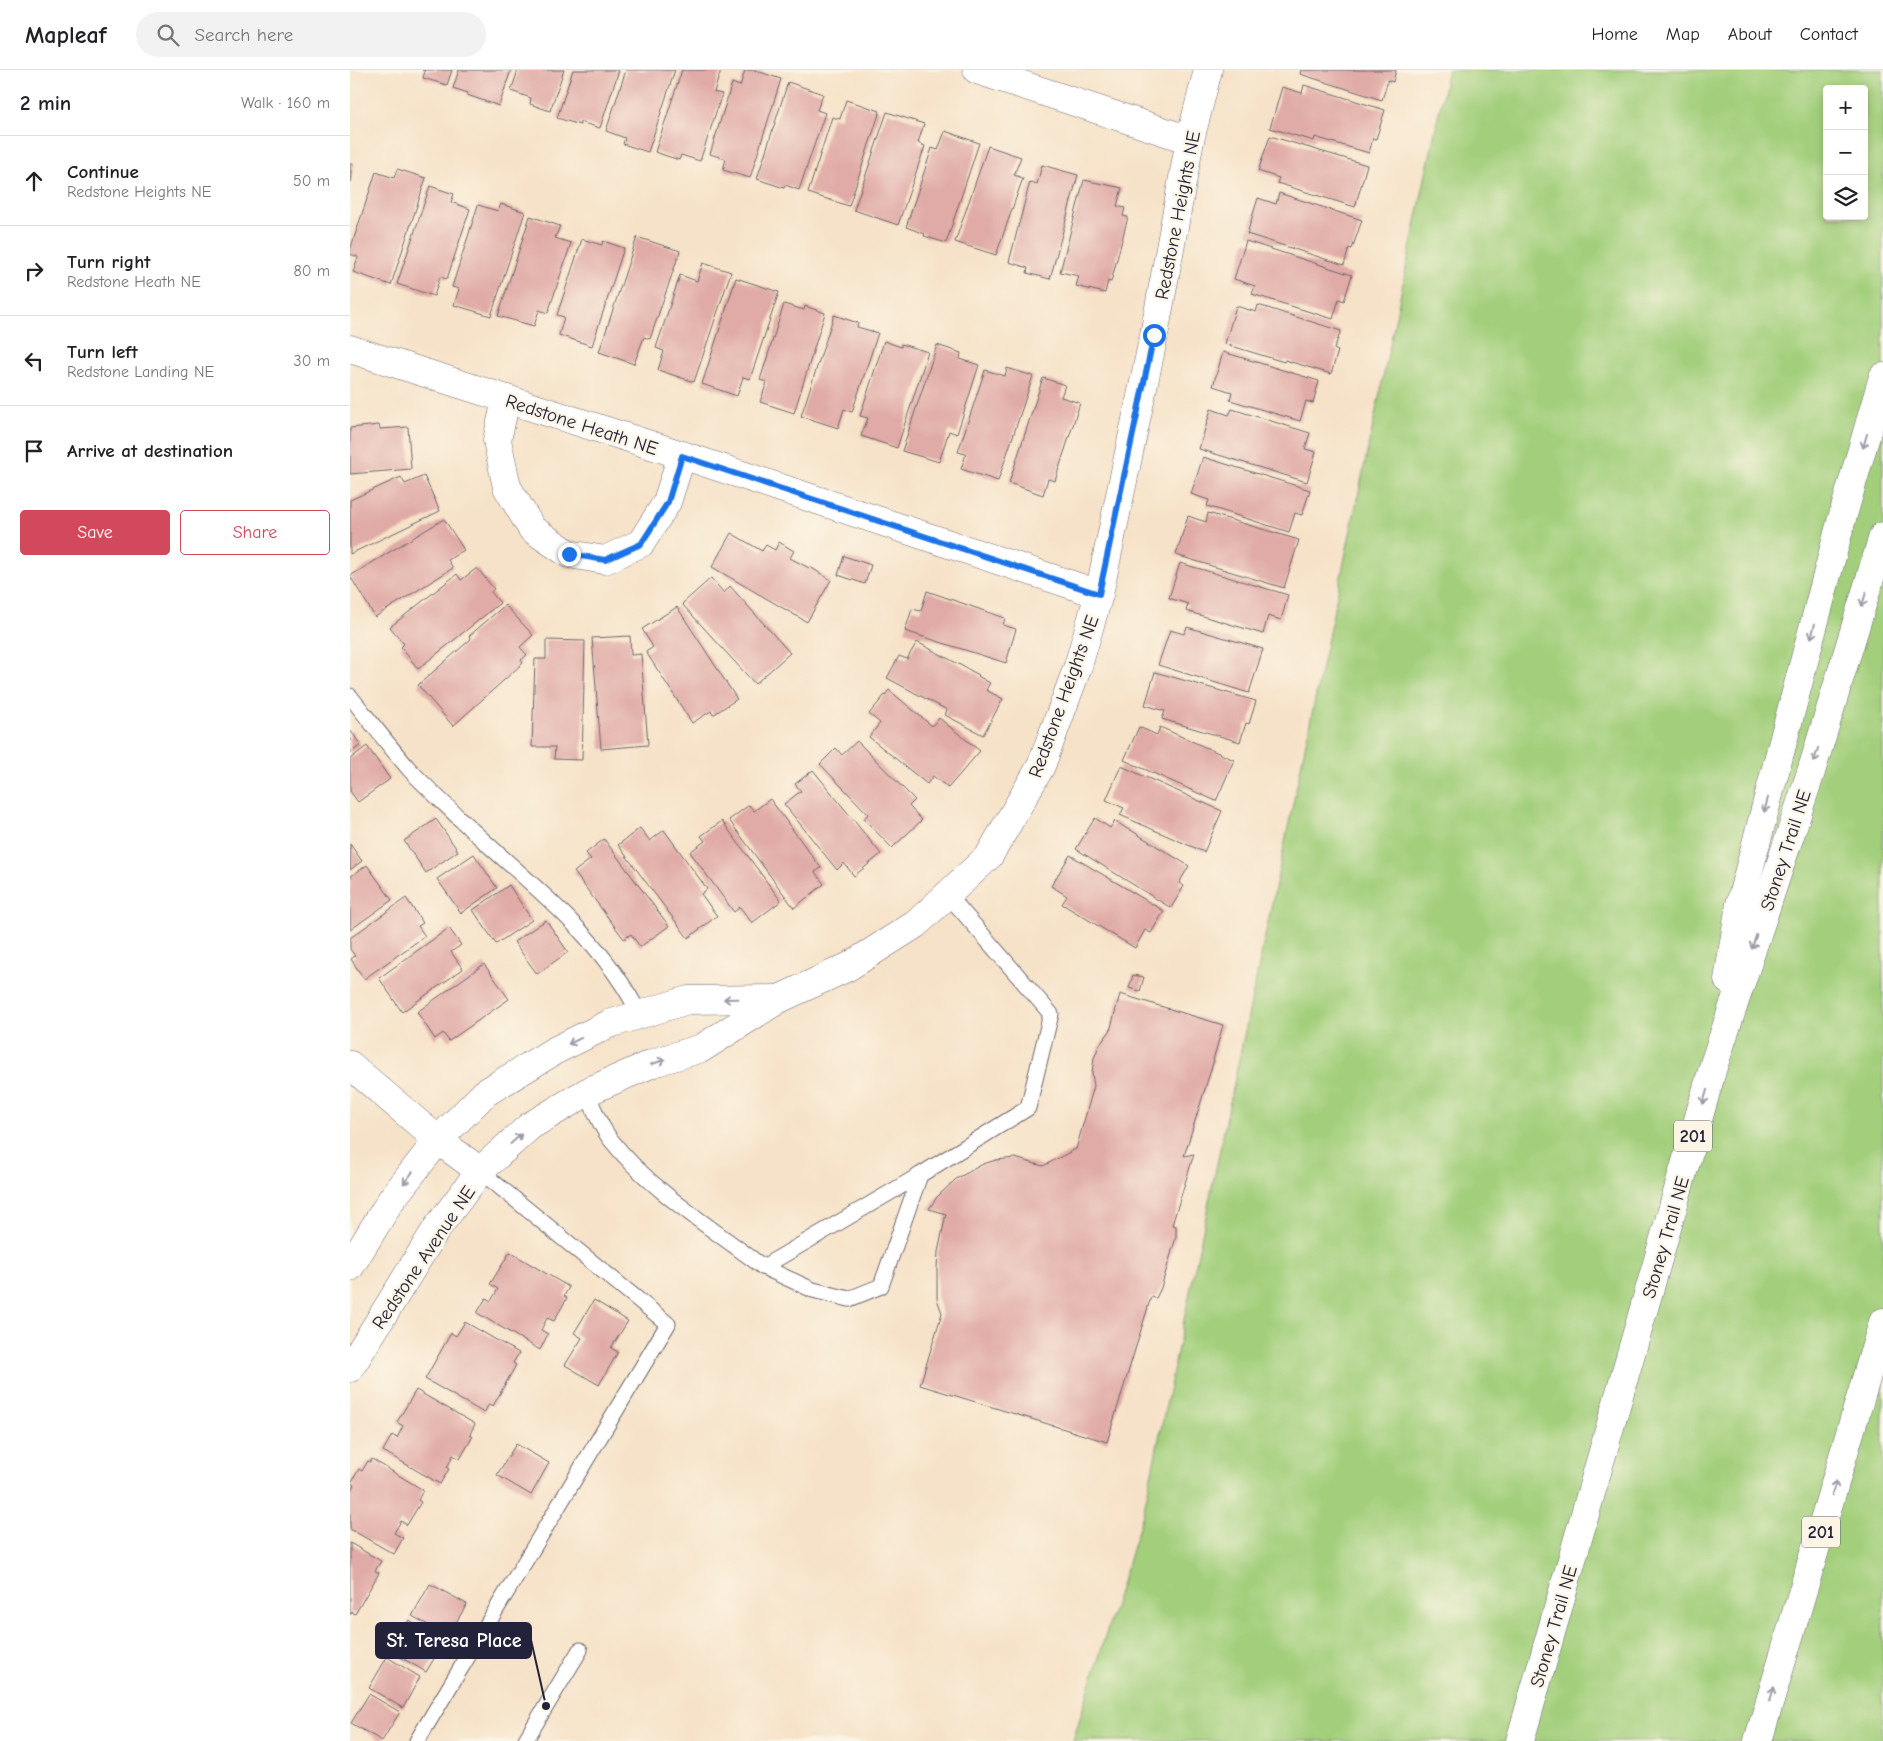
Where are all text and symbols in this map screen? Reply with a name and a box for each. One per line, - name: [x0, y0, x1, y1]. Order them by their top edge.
- search box: [136, 12, 486, 57]
- text: Mapleaf: [25, 21, 106, 49]
- icon: search: [154, 21, 182, 49]
- text: Search here: [194, 24, 293, 46]
- text: Home: [1591, 24, 1638, 45]
- text: Map: [1666, 24, 1700, 45]
- text: About: [1728, 24, 1772, 45]
- text: Contact: [1800, 24, 1858, 45]
- map controls: [1823, 85, 1868, 220]
- button: +: [1823, 85, 1868, 130]
- text: 2 min: [20, 91, 71, 115]
- text: Walk · 160 m: [241, 94, 330, 112]
- street label: Redstone Heights NE: [1151, 129, 1205, 301]
- button: −: [1823, 130, 1868, 175]
- text: Continue: [67, 161, 139, 183]
- icon: ahead: [20, 167, 48, 195]
- text: 50 m: [293, 172, 330, 190]
- button: layers: [1823, 175, 1868, 220]
- text: Redstone Heights NE: [67, 183, 211, 201]
- text: Turn right: [67, 251, 151, 273]
- icon: right: [20, 257, 48, 285]
- text: 80 m: [293, 262, 330, 280]
- text: Redstone Heath NE: [67, 273, 201, 291]
- route start: [1143, 324, 1166, 347]
- text: Turn left: [67, 341, 138, 363]
- icon: left: [20, 347, 48, 375]
- text: 30 m: [294, 352, 330, 370]
- text: Redstone Landing NE: [67, 363, 214, 381]
- street label: Redstone Heath NE: [503, 390, 661, 460]
- one-way arrow: [1859, 432, 1869, 448]
- icon: arrive: [20, 437, 48, 465]
- text: Arrive at destination: [67, 440, 233, 462]
- button: Save: [20, 510, 170, 555]
- button: Share: [180, 510, 330, 555]
- route end: [558, 543, 581, 566]
- one-way arrow: [1858, 591, 1868, 607]
- street label: Redstone Heights NE: [1024, 612, 1104, 781]
- one-way arrow: [1807, 623, 1817, 639]
- one-way arrow: [1811, 746, 1821, 762]
- street label: Stoney Trail NE: [1756, 787, 1816, 914]
- one-way arrow: [1761, 797, 1771, 813]
- one-way arrow: [1749, 934, 1759, 950]
- one-way arrow: [723, 995, 739, 1004]
- one-way arrow: [568, 1036, 583, 1046]
- one-way arrow: [650, 1056, 666, 1066]
- one-way arrow: [1699, 1089, 1709, 1105]
- road number: 201: [1674, 1120, 1712, 1152]
- one-way arrow: [510, 1133, 523, 1145]
- one-way arrow: [403, 1171, 413, 1185]
- street label: Stoney Trail NE: [1638, 1174, 1694, 1301]
- street label: Redstone Avenue NE: [368, 1182, 480, 1333]
- one-way arrow: [1829, 1481, 1839, 1497]
- road number: 201: [1802, 1516, 1840, 1548]
- street label: Stoney Trail NE: [1526, 1563, 1582, 1690]
- callout: St. Teresa Place: [376, 1623, 531, 1658]
- text: St. Teresa Place: [386, 1629, 522, 1652]
- one-way arrow: [1768, 1687, 1778, 1703]

